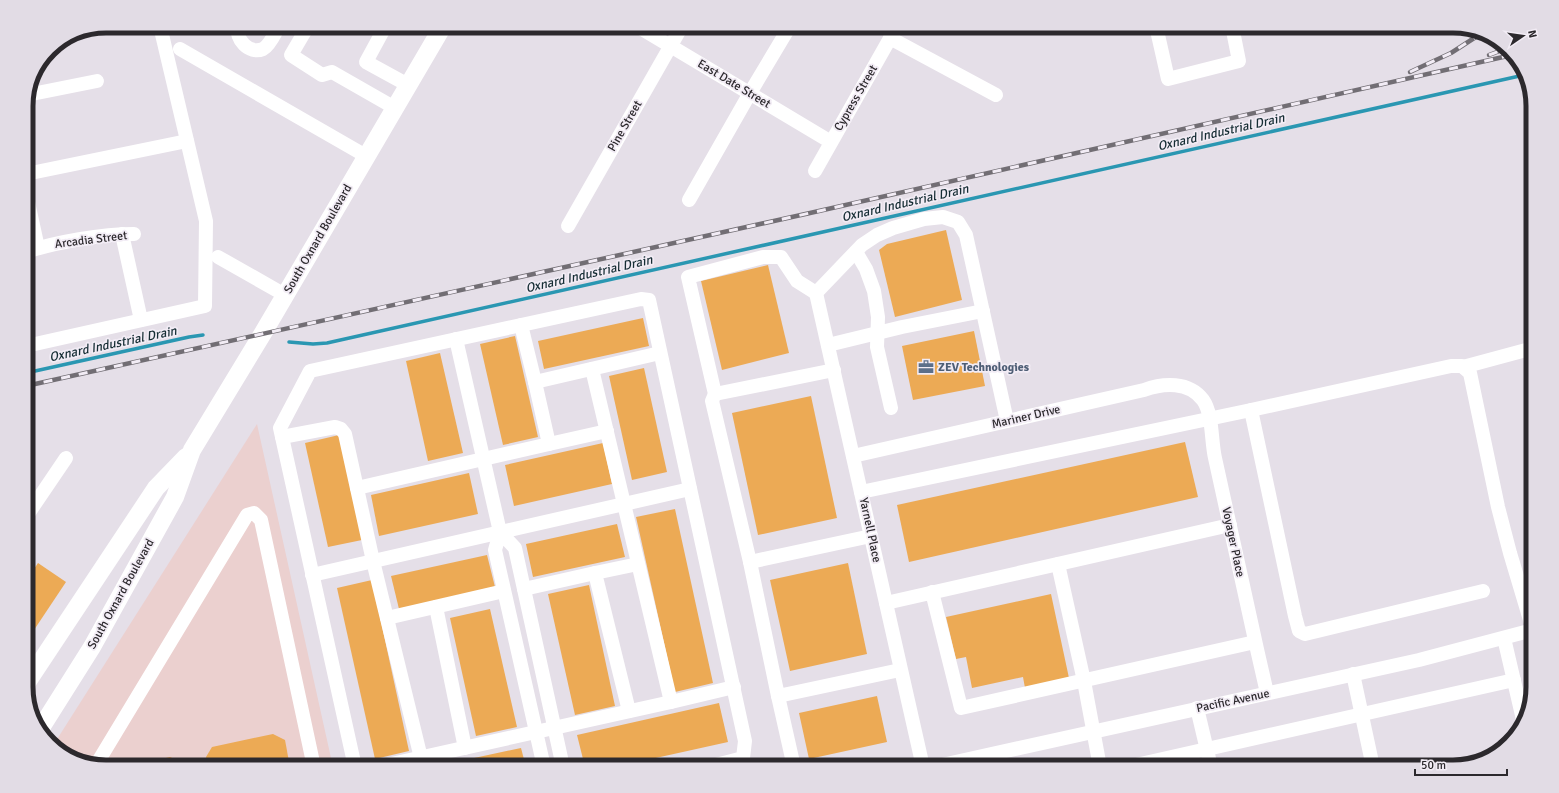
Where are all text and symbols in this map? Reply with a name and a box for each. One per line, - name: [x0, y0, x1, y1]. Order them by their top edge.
- north arrow: [1503, 16, 1543, 56]
- text: N: [1525, 29, 1539, 39]
- street label: East Date Street: [695, 56, 773, 112]
- street label: Cypress Street: [831, 62, 881, 134]
- street label: Pine Street: [604, 98, 646, 154]
- water label: Oxnard Industrial Drain: [1156, 109, 1287, 154]
- water label: Oxnard Industrial Drain: [840, 180, 971, 225]
- street label: South Oxnard Boulevard: [281, 182, 355, 296]
- street label: Arcadia Street: [54, 228, 128, 252]
- water label: Oxnard Industrial Drain: [524, 251, 655, 296]
- water label: Oxnard Industrial Drain: [48, 322, 179, 365]
- office icon: ZEV Technologies: [917, 358, 935, 376]
- place label: ZEV Technologies: [938, 360, 1030, 375]
- street label: Mariner Drive: [990, 402, 1062, 432]
- street label: Yarnell Place: [856, 496, 884, 564]
- street label: Voyager Place: [1218, 506, 1248, 578]
- street label: South Oxnard Boulevard: [84, 536, 158, 652]
- street label: Pacific Avenue: [1195, 686, 1271, 716]
- scale bar: [1415, 751, 1507, 777]
- text: 50 m: [1421, 758, 1446, 773]

